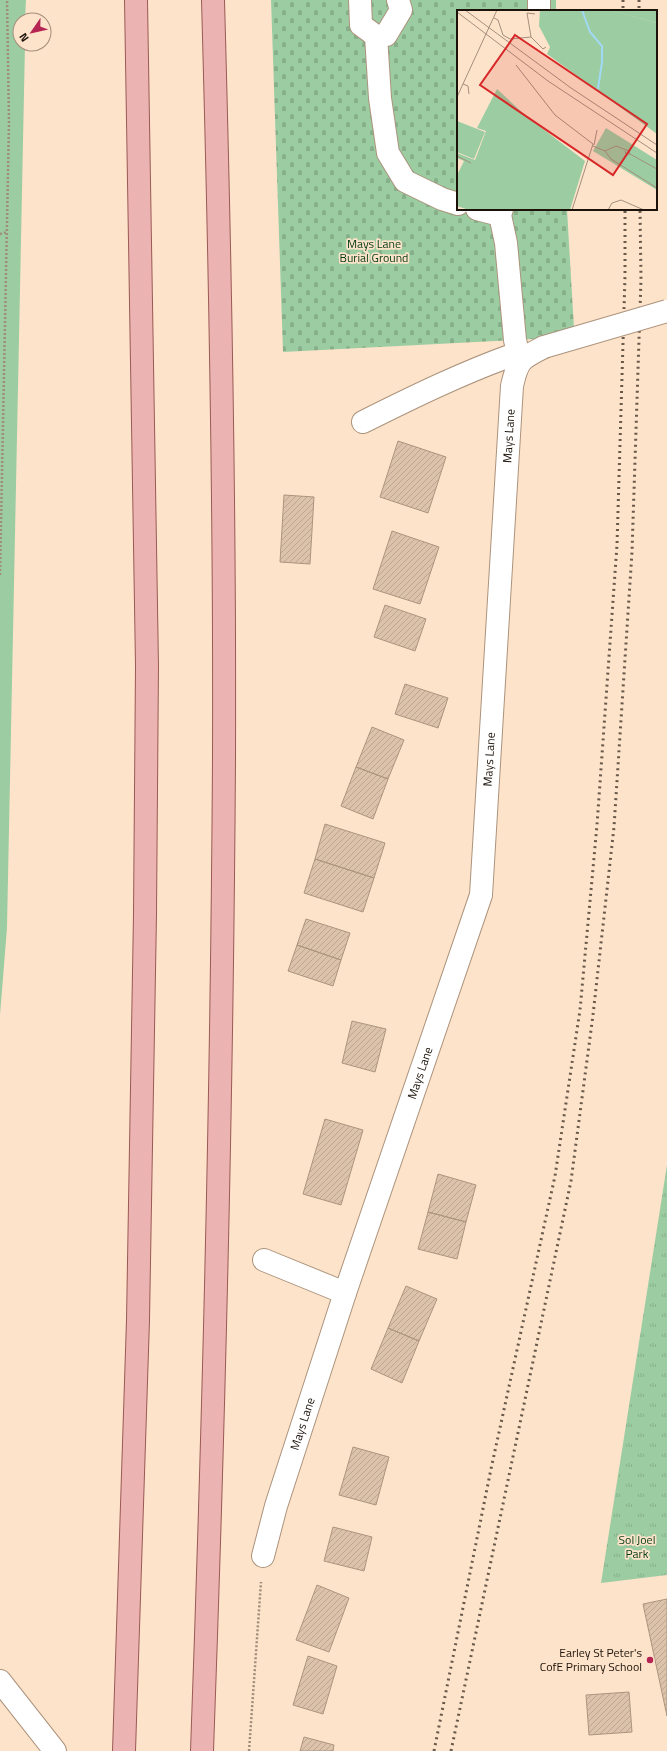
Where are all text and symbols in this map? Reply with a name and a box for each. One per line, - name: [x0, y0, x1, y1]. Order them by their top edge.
- inset map: [457, 10, 657, 210]
- north arrow: [12, 12, 52, 52]
- text: N: [15, 30, 32, 45]
- park label: Mays Lane Burial Ground: [340, 234, 408, 267]
- street label: Mays Lane: [497, 408, 520, 464]
- street label: Mays Lane: [478, 732, 500, 787]
- street label: Mays Lane: [402, 1044, 437, 1102]
- street label: Mays Lane: [285, 1395, 320, 1452]
- park label: Sol Joel Park: [619, 1530, 655, 1563]
- place label: Earley St Peter's CofE Primary School: [540, 1643, 642, 1676]
- marker: Earley St Peter's CofE Primary School: [645, 1655, 655, 1665]

